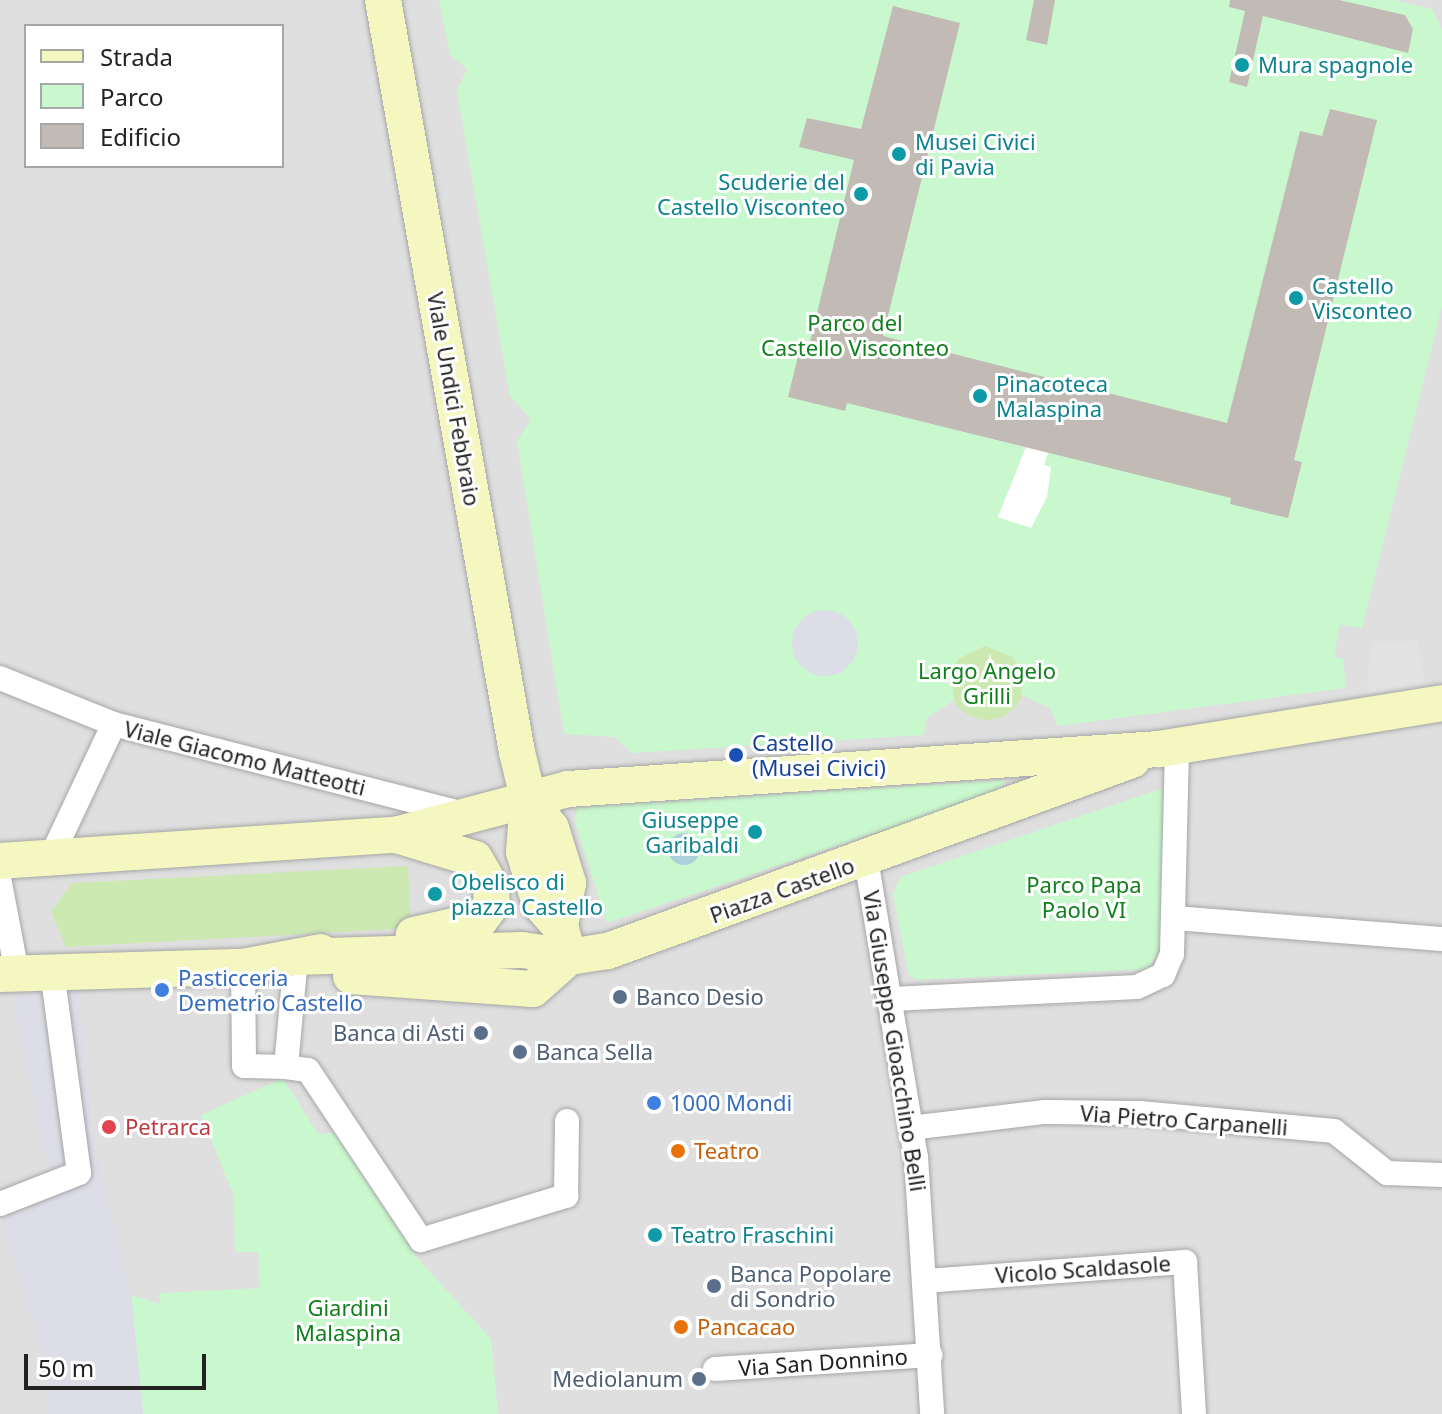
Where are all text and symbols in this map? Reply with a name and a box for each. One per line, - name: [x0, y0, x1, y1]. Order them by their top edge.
- legend: [24, 24, 284, 168]
- text: Strada: [100, 40, 173, 73]
- place label: Mura spagnole: [1258, 52, 1413, 78]
- marker: Mura spagnole: [1233, 56, 1251, 74]
- text: Parco: [100, 80, 163, 113]
- text: Edificio: [100, 120, 181, 153]
- place label: Musei Civici di Pavia: [915, 128, 1036, 180]
- marker: Musei Civici di Pavia: [890, 145, 908, 163]
- place label: Scuderie del Castello Visconteo: [657, 168, 845, 220]
- marker: Scuderie del Castello Visconteo: [852, 185, 870, 203]
- place label: Castello Visconteo: [1312, 272, 1413, 324]
- marker: Castello Visconteo: [1287, 289, 1305, 307]
- street label: Viale Undici Febbraio: [422, 290, 486, 508]
- park label: Parco del Castello Visconteo: [761, 309, 949, 360]
- place label: Pinacoteca Malaspina: [996, 370, 1108, 422]
- marker: Pinacoteca Malaspina: [971, 387, 989, 405]
- park label: Largo Angelo Grilli: [918, 657, 1056, 708]
- street label: Viale Giacomo Matteotti: [121, 715, 369, 801]
- place label: Castello (Musei Civici): [752, 729, 886, 780]
- marker: Castello (Musei Civici): [727, 746, 745, 764]
- place label: Giuseppe Garibaldi: [641, 806, 739, 858]
- marker: Giuseppe Garibaldi: [746, 823, 764, 841]
- street label: Piazza Castello: [706, 852, 858, 928]
- place label: Obelisco di piazza Castello: [451, 868, 603, 920]
- park label: Parco Papa Paolo VI: [1026, 871, 1142, 922]
- marker: Obelisco di piazza Castello: [426, 885, 444, 903]
- street label: Via Giuseppe Gioacchino Belli: [858, 889, 932, 1193]
- place label: Pasticceria Demetrio Castello: [178, 964, 363, 1016]
- marker: Pasticceria Demetrio Castello: [153, 981, 171, 999]
- place label: Banco Desio: [636, 984, 764, 1010]
- marker: Banco Desio: [611, 988, 629, 1006]
- place label: Banca di Asti: [333, 1020, 465, 1046]
- marker: Banca di Asti: [472, 1024, 490, 1042]
- place label: Banca Sella: [536, 1039, 653, 1065]
- marker: Banca Sella: [511, 1043, 529, 1061]
- place label: 1000 Mondi: [670, 1090, 792, 1116]
- marker: 1000 Mondi: [645, 1094, 663, 1112]
- street label: Via Pietro Carpanelli: [1079, 1100, 1289, 1140]
- place label: Petrarca: [125, 1114, 211, 1140]
- marker: Petrarca: [100, 1118, 118, 1136]
- place label: Teatro: [694, 1138, 759, 1164]
- marker: Teatro: [669, 1142, 687, 1160]
- place label: Teatro Fraschini: [671, 1222, 834, 1248]
- marker: Teatro Fraschini: [646, 1226, 664, 1244]
- street label: Vicolo Scaldasole: [994, 1250, 1172, 1288]
- place label: Banca Popolare di Sondrio: [730, 1260, 891, 1312]
- marker: Banca Popolare di Sondrio: [705, 1277, 723, 1295]
- park label: Giardini Malaspina: [295, 1294, 401, 1346]
- place label: Pancacao: [697, 1314, 795, 1340]
- marker: Pancacao: [672, 1318, 690, 1336]
- scale bar: [28, 1338, 210, 1388]
- street label: Via San Donnino: [737, 1343, 909, 1381]
- text: 50 m: [38, 1351, 94, 1384]
- place label: Mediolanum: [552, 1366, 683, 1392]
- marker: Mediolanum: [690, 1370, 708, 1388]

